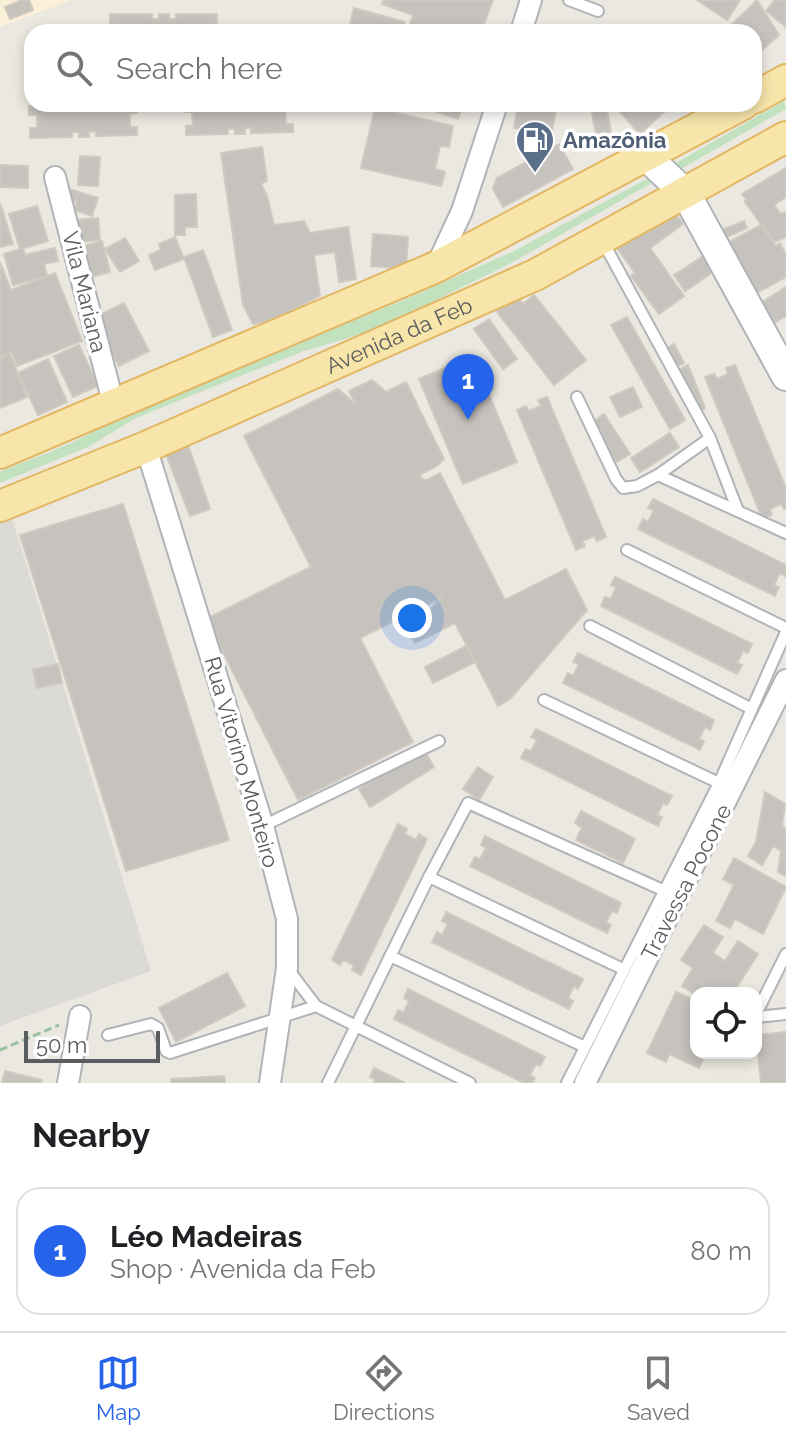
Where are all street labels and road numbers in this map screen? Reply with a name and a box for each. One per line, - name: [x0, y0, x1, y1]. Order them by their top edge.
- street label: Vila Mariana: [57, 229, 113, 355]
- street label: Avenida da Feb: [322, 291, 476, 379]
- street label: Rua Vitorino Monteiro: [199, 653, 285, 871]
- street label: Travessa Pocone: [636, 800, 736, 964]

